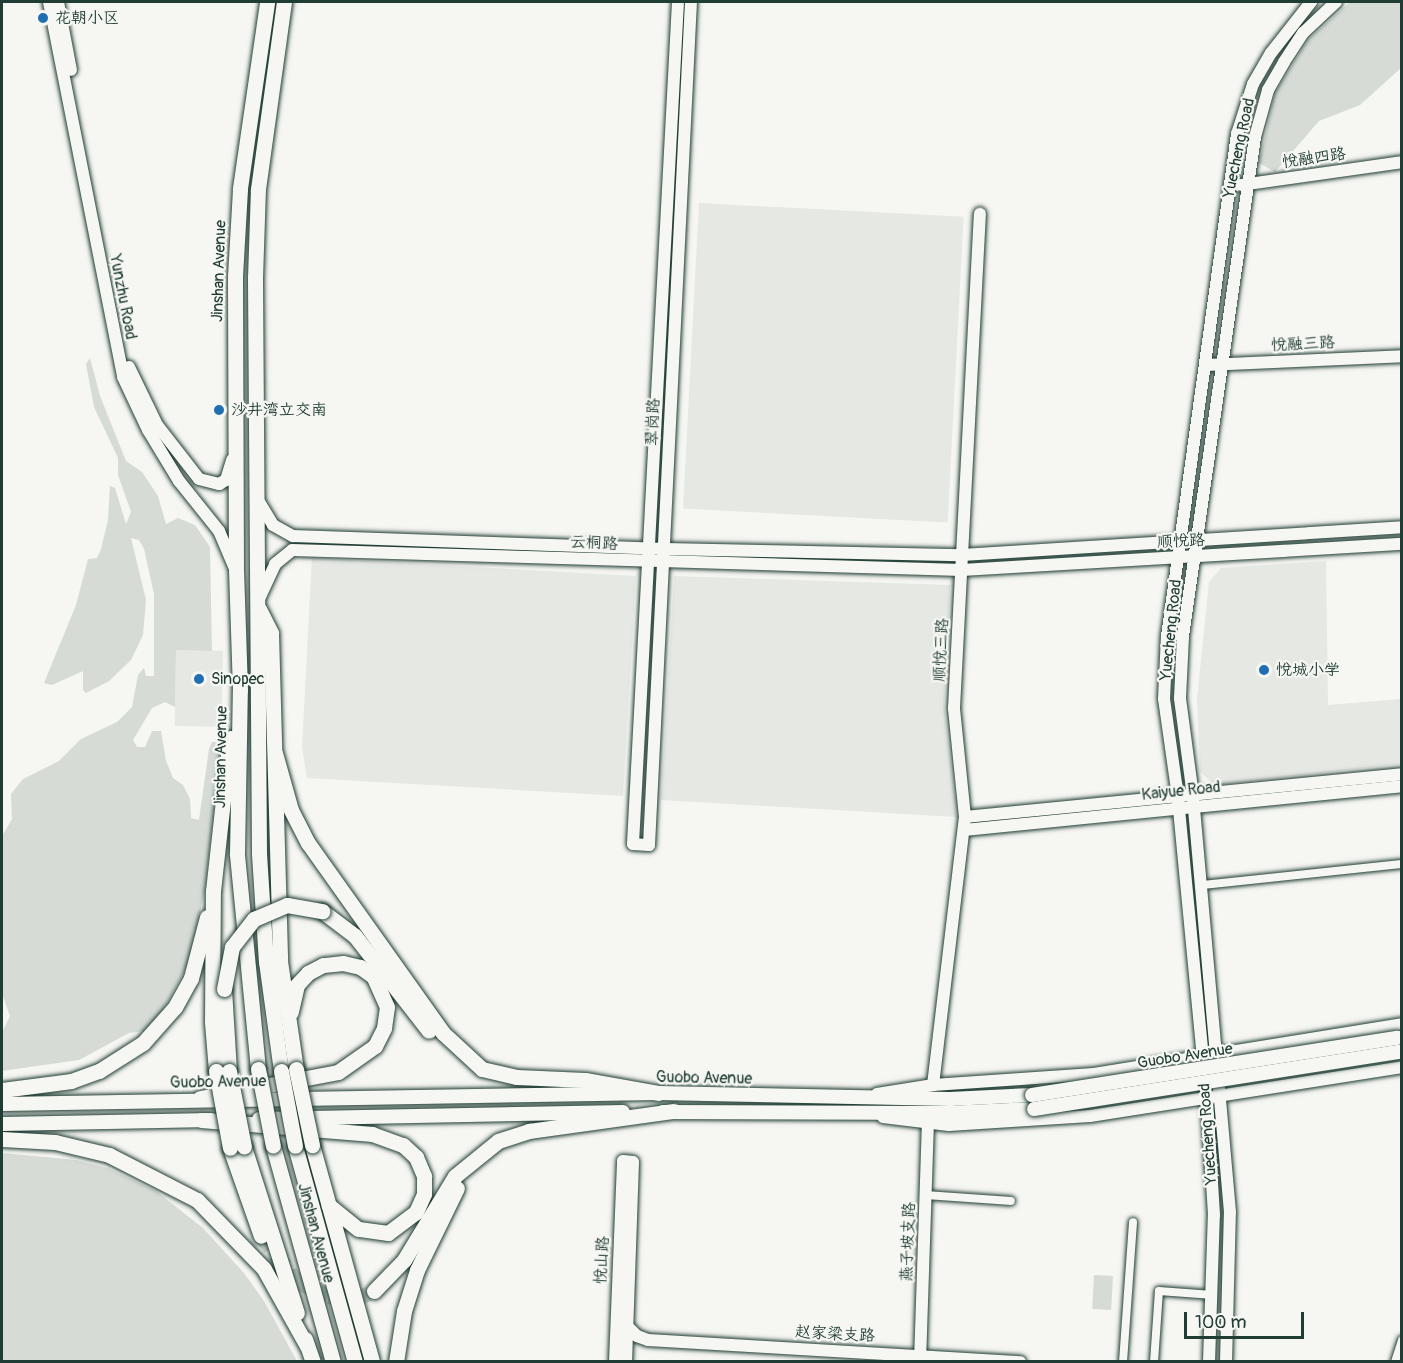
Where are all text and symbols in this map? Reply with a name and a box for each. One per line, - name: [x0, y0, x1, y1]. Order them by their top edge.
- place label: 花朝小区: [55, 8, 119, 28]
- marker: 花朝小区: [36, 11, 50, 25]
- street label: Yuecheng Road: [1219, 96, 1259, 200]
- street label: 悦融四路: [1281, 144, 1347, 172]
- street label: Jinshan Avenue: [208, 219, 230, 323]
- street label: Yunzhu Road: [105, 253, 141, 341]
- street label: 悦融三路: [1271, 333, 1335, 355]
- street label: 翠岗路: [643, 398, 663, 446]
- place label: 沙井湾立交南: [231, 400, 327, 420]
- marker: 沙井湾立交南: [212, 403, 226, 417]
- street label: 顺悦路: [1157, 530, 1205, 552]
- street label: 云桐路: [570, 532, 618, 554]
- street label: Yuecheng Road: [1156, 578, 1186, 682]
- street label: 顺悦三路: [930, 618, 952, 682]
- place label: 悦城小学: [1276, 660, 1340, 680]
- marker: 悦城小学: [1257, 663, 1271, 677]
- place label: Sinopec: [211, 669, 265, 689]
- marker: Sinopec: [192, 672, 206, 686]
- street label: Jinshan Avenue: [211, 706, 231, 808]
- street label: Kaiyue Road: [1141, 777, 1221, 805]
- street label: Guobo Avenue: [1136, 1039, 1234, 1073]
- street label: Guobo Avenue: [656, 1068, 752, 1088]
- street label: Guobo Avenue: [170, 1072, 266, 1092]
- street label: Yuecheng Road: [1195, 1083, 1221, 1185]
- street label: Jinshan Avenue: [293, 1181, 339, 1285]
- street label: 燕子坡支路: [897, 1202, 919, 1282]
- street label: 悦山路: [591, 1236, 613, 1284]
- scale bar: [1187, 1300, 1307, 1338]
- text: 100 m: [1195, 1311, 1247, 1334]
- street label: 赵家梁支路: [795, 1322, 875, 1346]

